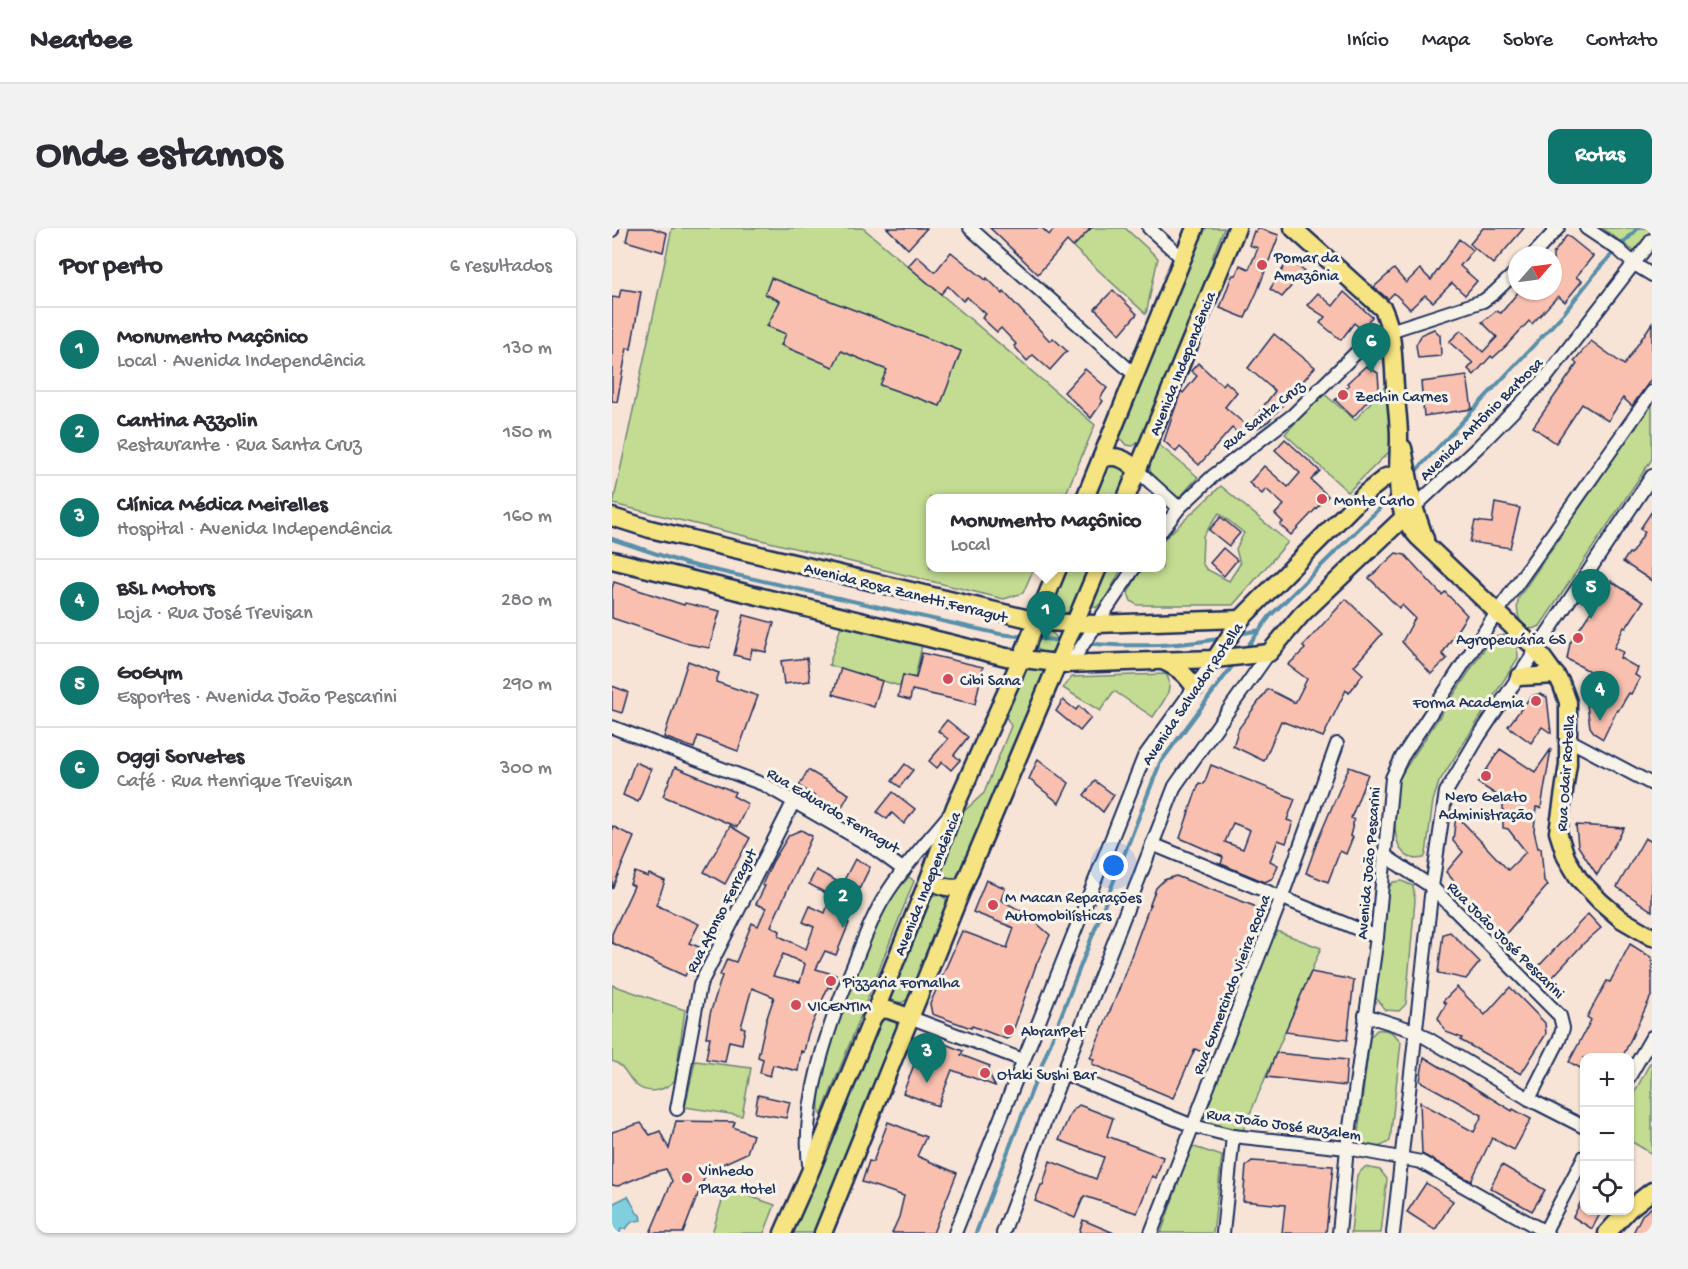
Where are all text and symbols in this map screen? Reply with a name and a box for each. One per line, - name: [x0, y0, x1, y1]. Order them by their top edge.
- text: Nearbee: [30, 25, 132, 58]
- text: Início: [1347, 29, 1389, 54]
- text: Mapa: [1422, 29, 1470, 54]
- text: Sobre: [1503, 29, 1553, 54]
- text: Contato: [1586, 29, 1658, 54]
- button: Rotas: [1548, 129, 1652, 184]
- text: Onde estamos: [36, 132, 282, 181]
- north arrow: [1508, 246, 1562, 300]
- place label: Pomar da Amazônia: [1273, 250, 1340, 287]
- text: Por perto: [60, 252, 163, 283]
- text: 6 resultados: [450, 256, 552, 279]
- marker: Pomar da Amazônia: [1255, 258, 1269, 272]
- street label: Avenida Independência: [1147, 288, 1222, 439]
- pin: 6: [1352, 324, 1390, 373]
- text: Monumento Maçônico: [117, 325, 308, 351]
- text: 1: [75, 338, 84, 361]
- text: 130 m: [503, 338, 552, 361]
- text: Local · Avenida Independência: [117, 351, 365, 374]
- street label: Avenida Antônio Barbosa: [1417, 354, 1549, 486]
- street label: Rua Santa Cruz: [1219, 377, 1310, 456]
- marker: Zechin Carnes: [1336, 388, 1350, 402]
- place label: Zechin Carnes: [1355, 389, 1449, 408]
- text: Cantina Azzolin: [117, 409, 257, 435]
- text: 2: [75, 422, 84, 445]
- text: 150 m: [503, 422, 552, 445]
- text: Restaurante · Rua Santa Cruz: [117, 435, 361, 458]
- marker: Monte Carlo: [1315, 492, 1329, 506]
- text: Clínica Médica Meirelles: [117, 493, 328, 519]
- place label: Monte Carlo: [1334, 493, 1415, 512]
- popup: [926, 494, 1166, 572]
- text: 3: [74, 506, 85, 529]
- text: 160 m: [503, 506, 552, 529]
- text: Monumento Maçônico: [951, 509, 1142, 535]
- text: Hospital · Avenida Independência: [117, 519, 392, 542]
- text: Local: [951, 535, 991, 558]
- street label: Avenida Rosa Zanetti Ferragut: [802, 560, 1010, 629]
- pin: 5: [1572, 570, 1610, 619]
- text: BSL Motors: [117, 577, 215, 603]
- text: 4: [75, 590, 84, 613]
- text: 280 m: [501, 590, 552, 613]
- pin: 1: [1026, 592, 1066, 641]
- text: Loja · Rua José Trevisan: [117, 603, 313, 626]
- street label: Avenida Salvador Rotella: [1139, 619, 1249, 770]
- marker: Agropecuária GS: [1571, 631, 1585, 645]
- place label: Agropecuária GS: [1456, 632, 1567, 651]
- text: GoGym: [117, 661, 183, 687]
- marker: Cibi Sana: [941, 672, 955, 686]
- pin: 4: [1580, 672, 1620, 721]
- place label: Cibi Sana: [960, 673, 1022, 692]
- text: 5: [74, 674, 85, 697]
- text: 290 m: [502, 674, 552, 697]
- text: Esportes · Avenida João Pescarini: [117, 687, 397, 710]
- marker: Forma Academia: [1529, 694, 1543, 708]
- place label: Forma Academia: [1412, 695, 1525, 714]
- street label: Rua Odair Rotella: [1554, 713, 1581, 832]
- text: Oggi Sorvetes: [117, 745, 244, 771]
- text: 6: [74, 758, 85, 781]
- text: 300 m: [500, 758, 552, 781]
- street label: Rua Eduardo Ferragut: [762, 765, 903, 860]
- marker: Nero Gelato Administração: [1479, 769, 1493, 783]
- text: Café · Rua Henrique Trevisan: [117, 771, 352, 794]
- street label: Avenida João Pescarini: [1354, 786, 1387, 940]
- place label: Nero Gelato Administração: [1439, 789, 1533, 826]
- street label: Avenida Independência: [892, 808, 967, 959]
- street label: Rua Afonso Ferragut: [684, 845, 763, 977]
- your location: [1099, 851, 1128, 880]
- pin: 2: [824, 878, 862, 928]
- street label: Rua João José Pescarini: [1442, 879, 1567, 1004]
- place label: M Macan Reparações Automobilísticas: [1005, 890, 1143, 927]
- street label: Rua Gumercindo Vieira Rocha: [1190, 891, 1277, 1078]
- marker: M Macan Reparações Automobilísticas: [986, 898, 1000, 912]
- marker: Pizzaria Fornalha: [824, 974, 838, 988]
- place label: Pizzaria Fornalha: [842, 975, 961, 994]
- marker: VICENTIM: [789, 998, 803, 1012]
- place label: VICENTIM: [807, 999, 872, 1018]
- marker: AbranPet: [1002, 1023, 1016, 1037]
- place label: AbranPet: [1021, 1024, 1086, 1043]
- pin: 3: [908, 1034, 946, 1083]
- map controls: [1580, 1053, 1634, 1215]
- button: +: [1580, 1053, 1634, 1107]
- marker: Otaki Sushi Bar: [978, 1066, 992, 1080]
- place label: Otaki Sushi Bar: [997, 1067, 1097, 1086]
- street label: Rua João José Ruzalem: [1205, 1106, 1363, 1147]
- button: −: [1580, 1107, 1634, 1161]
- button: locate: [1580, 1161, 1634, 1215]
- place label: Vinhedo Plaza Hotel: [698, 1163, 776, 1200]
- marker: Vinhedo Plaza Hotel: [680, 1171, 694, 1185]

